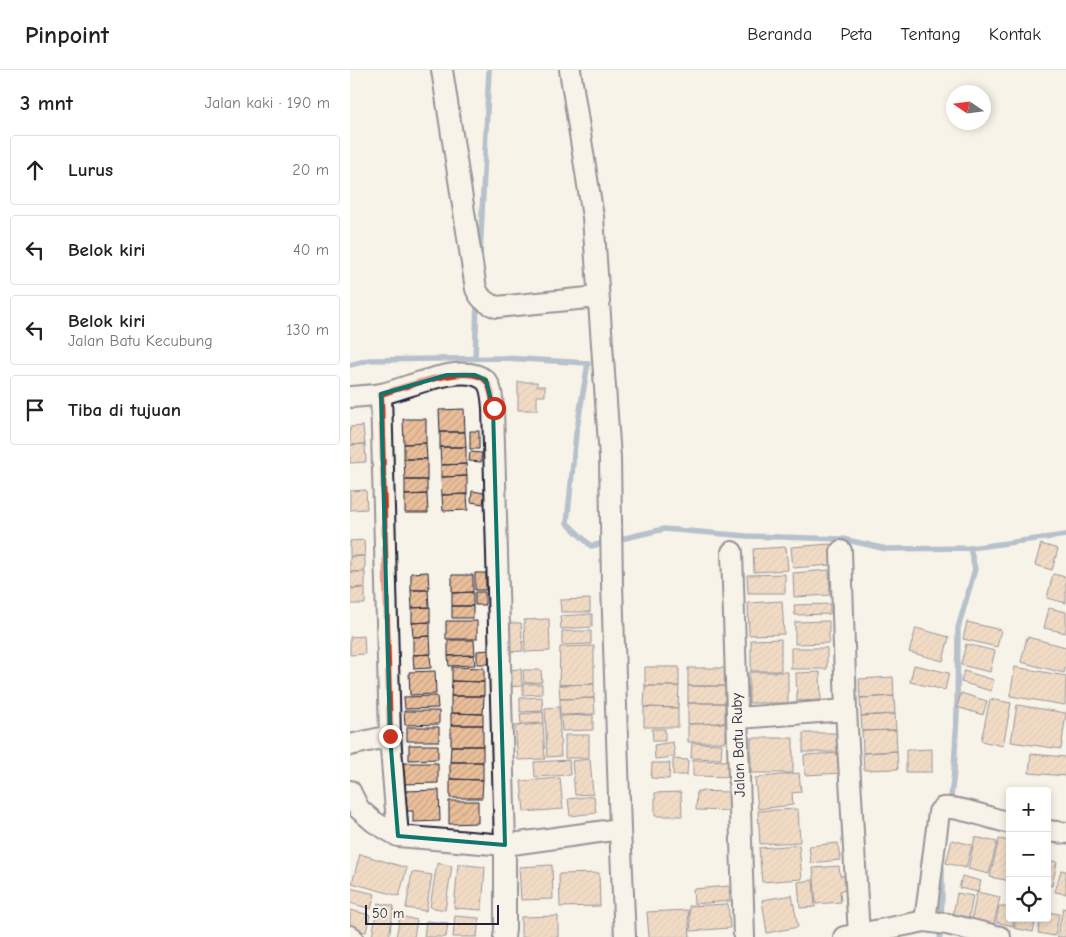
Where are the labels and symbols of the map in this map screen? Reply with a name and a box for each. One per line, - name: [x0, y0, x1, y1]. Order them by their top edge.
- north arrow: [946, 85, 991, 130]
- route start: [483, 397, 506, 420]
- street label: Jalan Batu Ruby: [727, 692, 749, 797]
- route end: [379, 725, 402, 748]
- scale bar: [365, 902, 499, 925]

